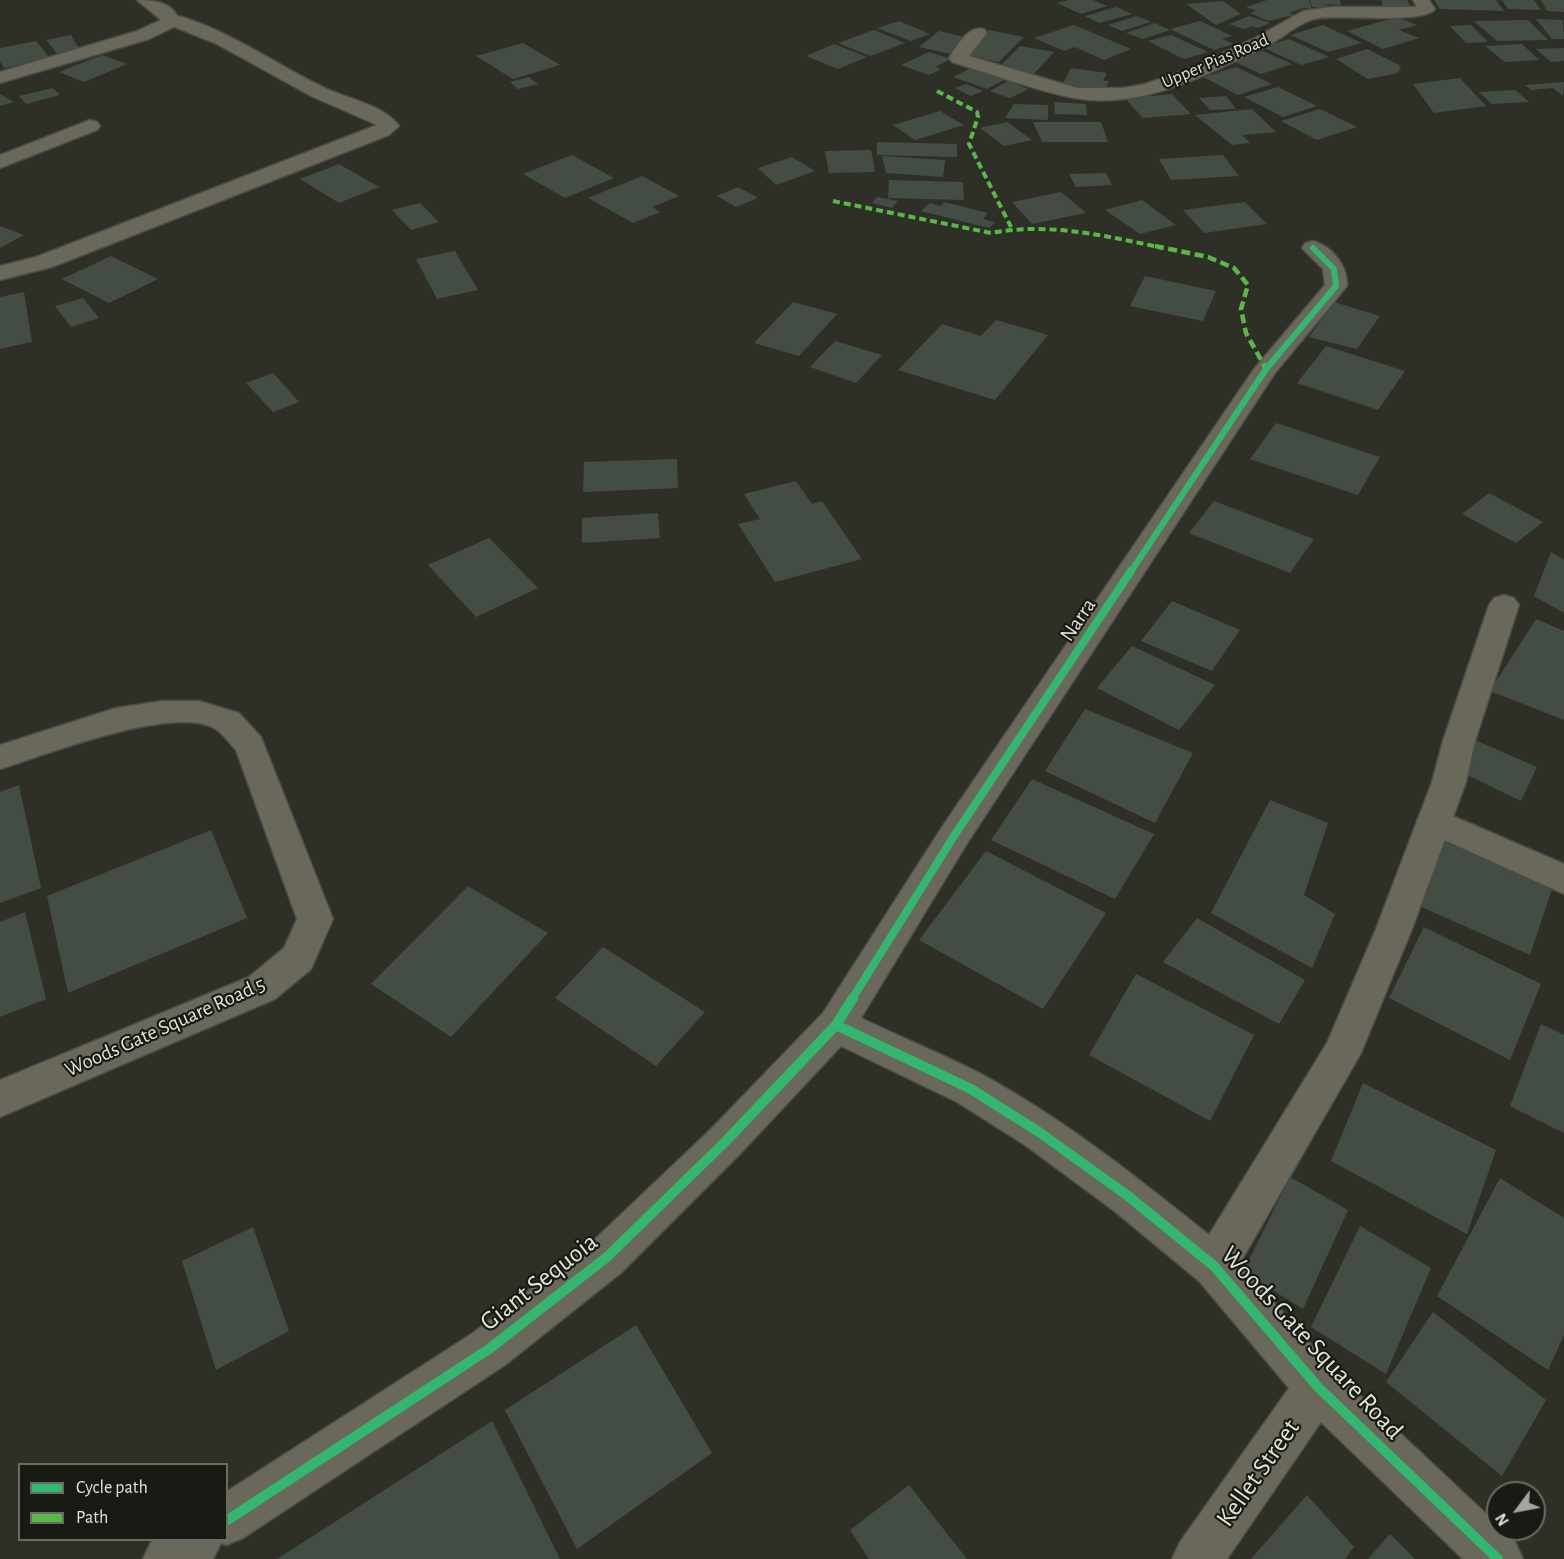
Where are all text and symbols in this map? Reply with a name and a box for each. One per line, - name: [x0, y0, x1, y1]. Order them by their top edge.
- street label: Upper Pias Road: [1158, 29, 1272, 93]
- street label: Narra: [1055, 594, 1101, 646]
- street label: Woods Gate Square Road 5: [61, 971, 269, 1083]
- street label: Giant Sequoia: [474, 1226, 604, 1338]
- street label: Woods Gate Square Road: [1214, 1240, 1410, 1446]
- street label: Kellet Street: [1210, 1413, 1306, 1533]
- legend: [18, 1463, 228, 1541]
- text: Cycle path: [76, 1479, 148, 1497]
- north arrow: [1486, 1481, 1546, 1541]
- text: Path: [76, 1509, 108, 1527]
- text: N: [1493, 1511, 1512, 1528]

